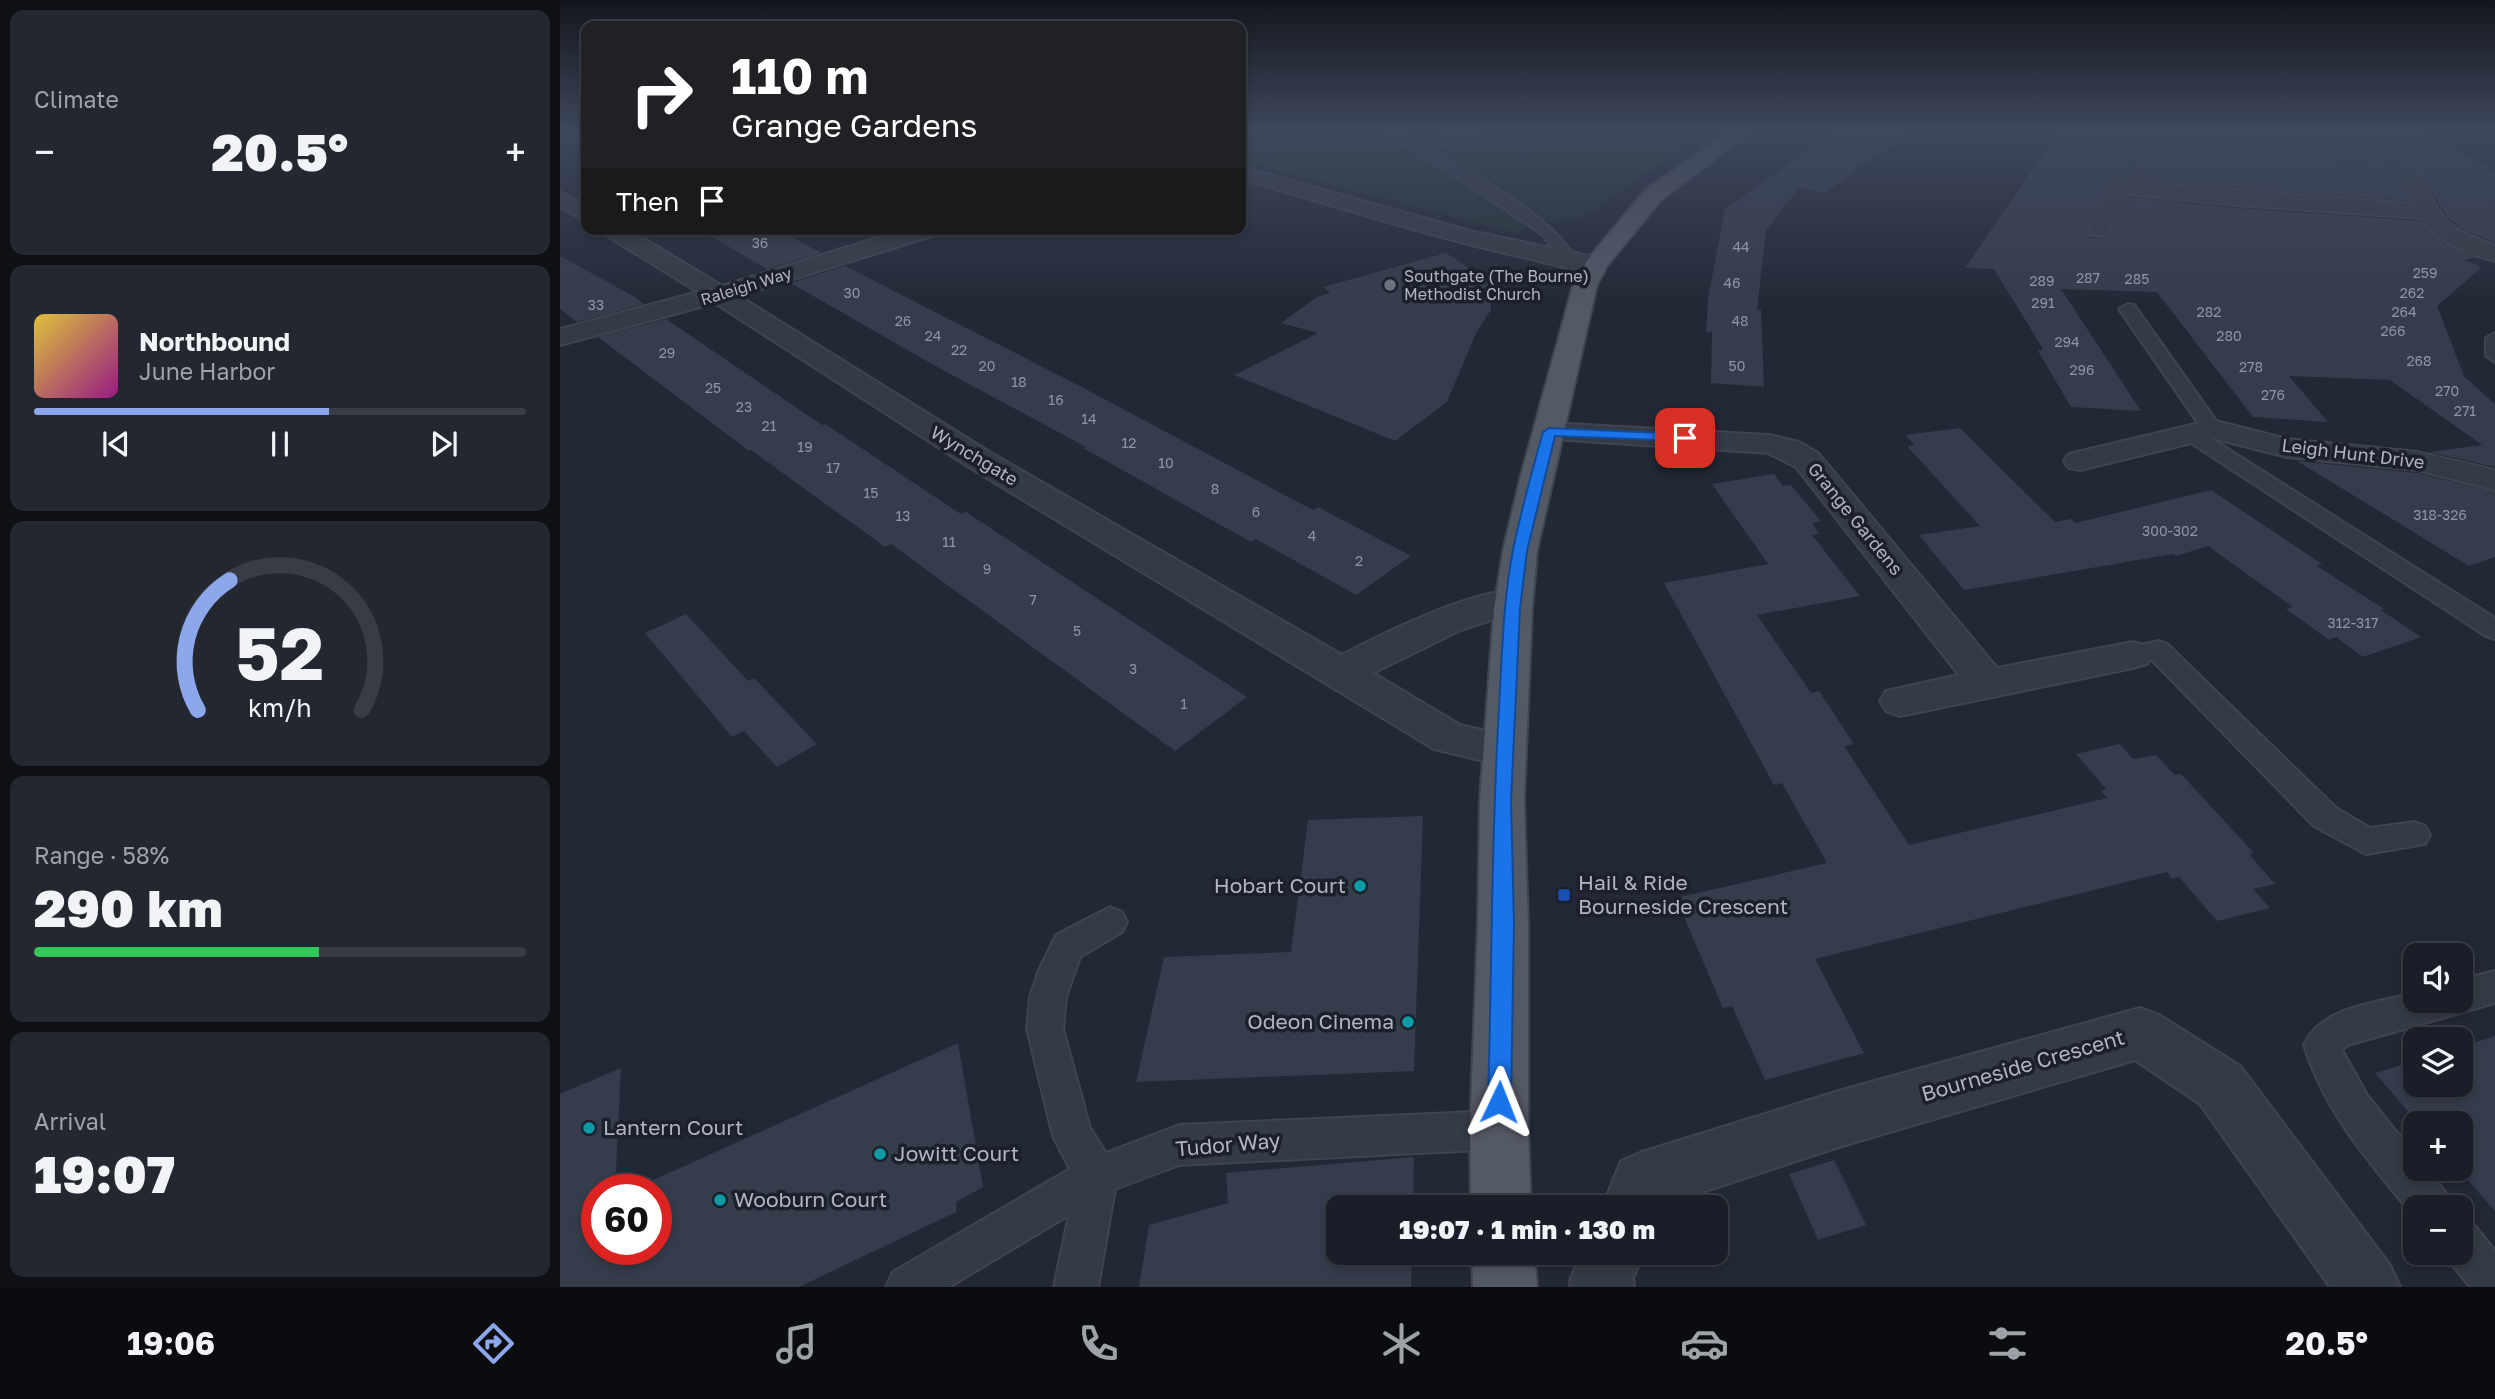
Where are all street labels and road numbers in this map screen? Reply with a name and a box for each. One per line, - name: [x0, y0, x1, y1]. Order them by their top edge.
- street label: Raleigh Way: [698, 263, 794, 309]
- street label: Wynchgate: [927, 420, 1022, 490]
- street label: Leigh Hunt Drive: [2280, 433, 2426, 473]
- street label: Grange Gardens: [1804, 458, 1908, 579]
- street label: Bourneside Crescent: [1918, 1024, 2127, 1106]
- street label: Tudor Way: [1174, 1126, 1282, 1162]

